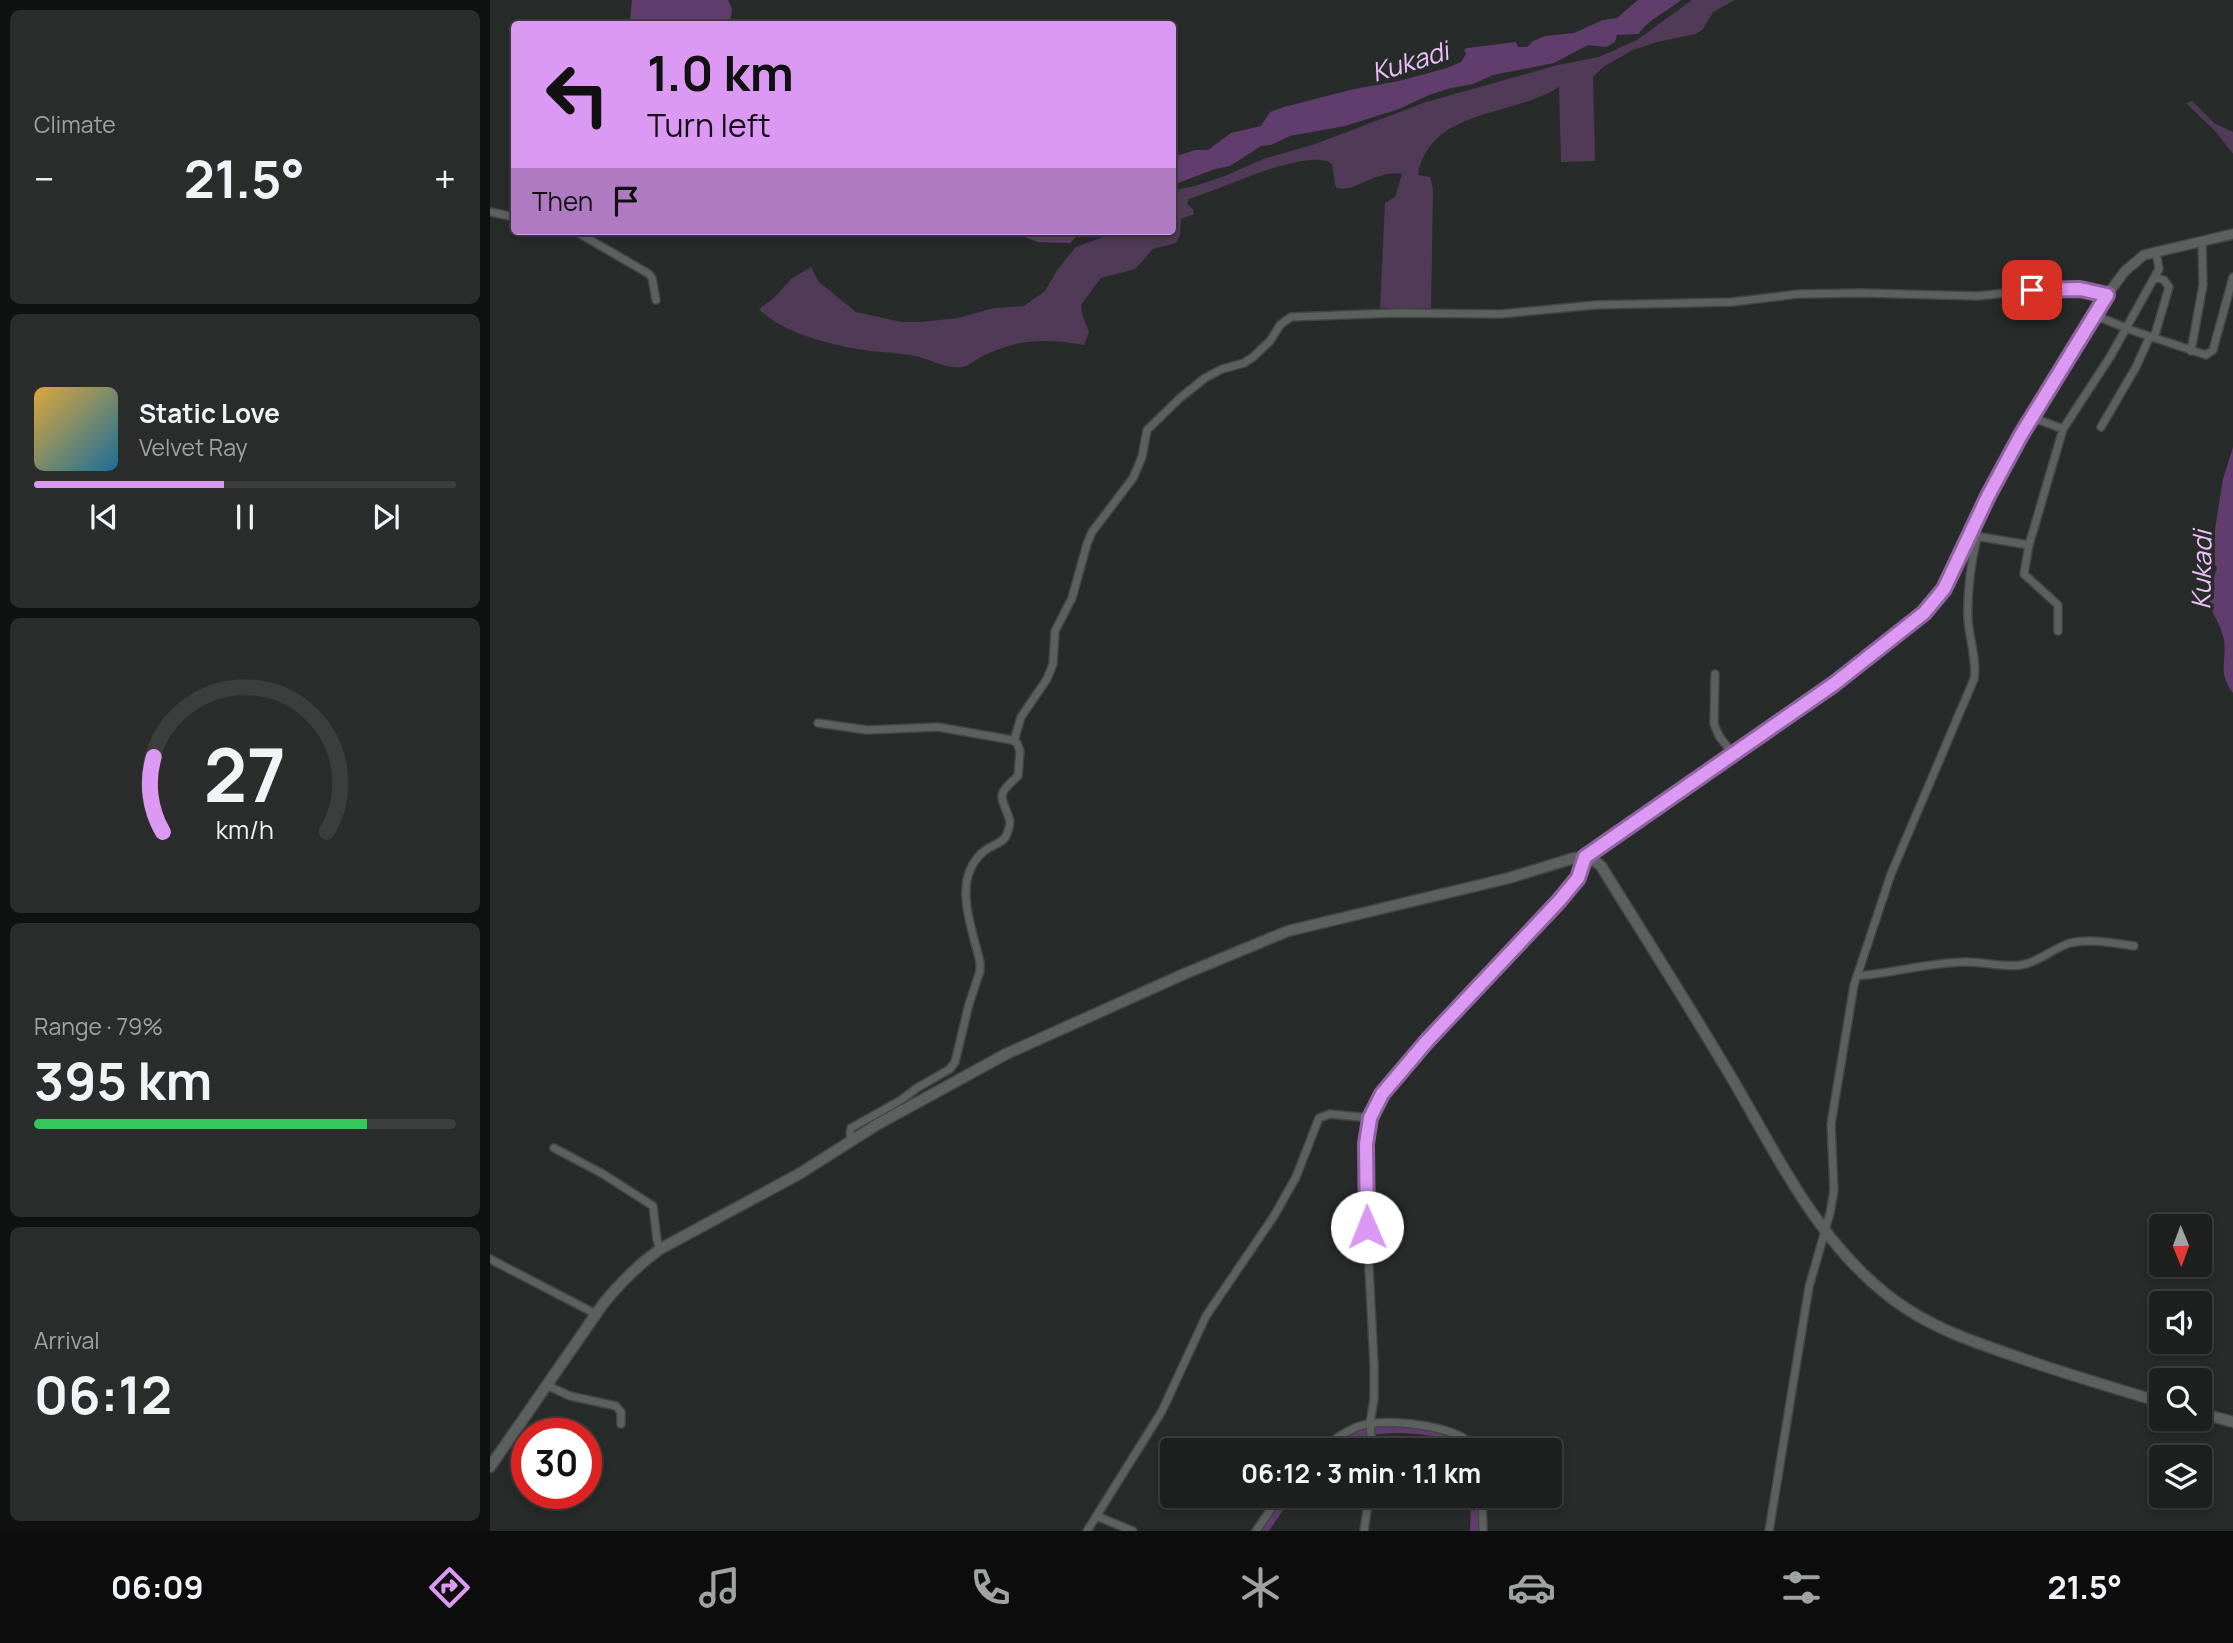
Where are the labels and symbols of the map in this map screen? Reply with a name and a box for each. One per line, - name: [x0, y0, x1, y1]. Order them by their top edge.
- water label: Kukadi: [1367, 31, 1455, 90]
- pin: [2002, 260, 2062, 320]
- water label: Kukadi: [2182, 527, 2220, 610]
- position arrow: [1330, 1190, 1404, 1264]
- north arrow: [2149, 1214, 2212, 1278]
- speed limit sign: 30: [511, 1418, 602, 1509]

